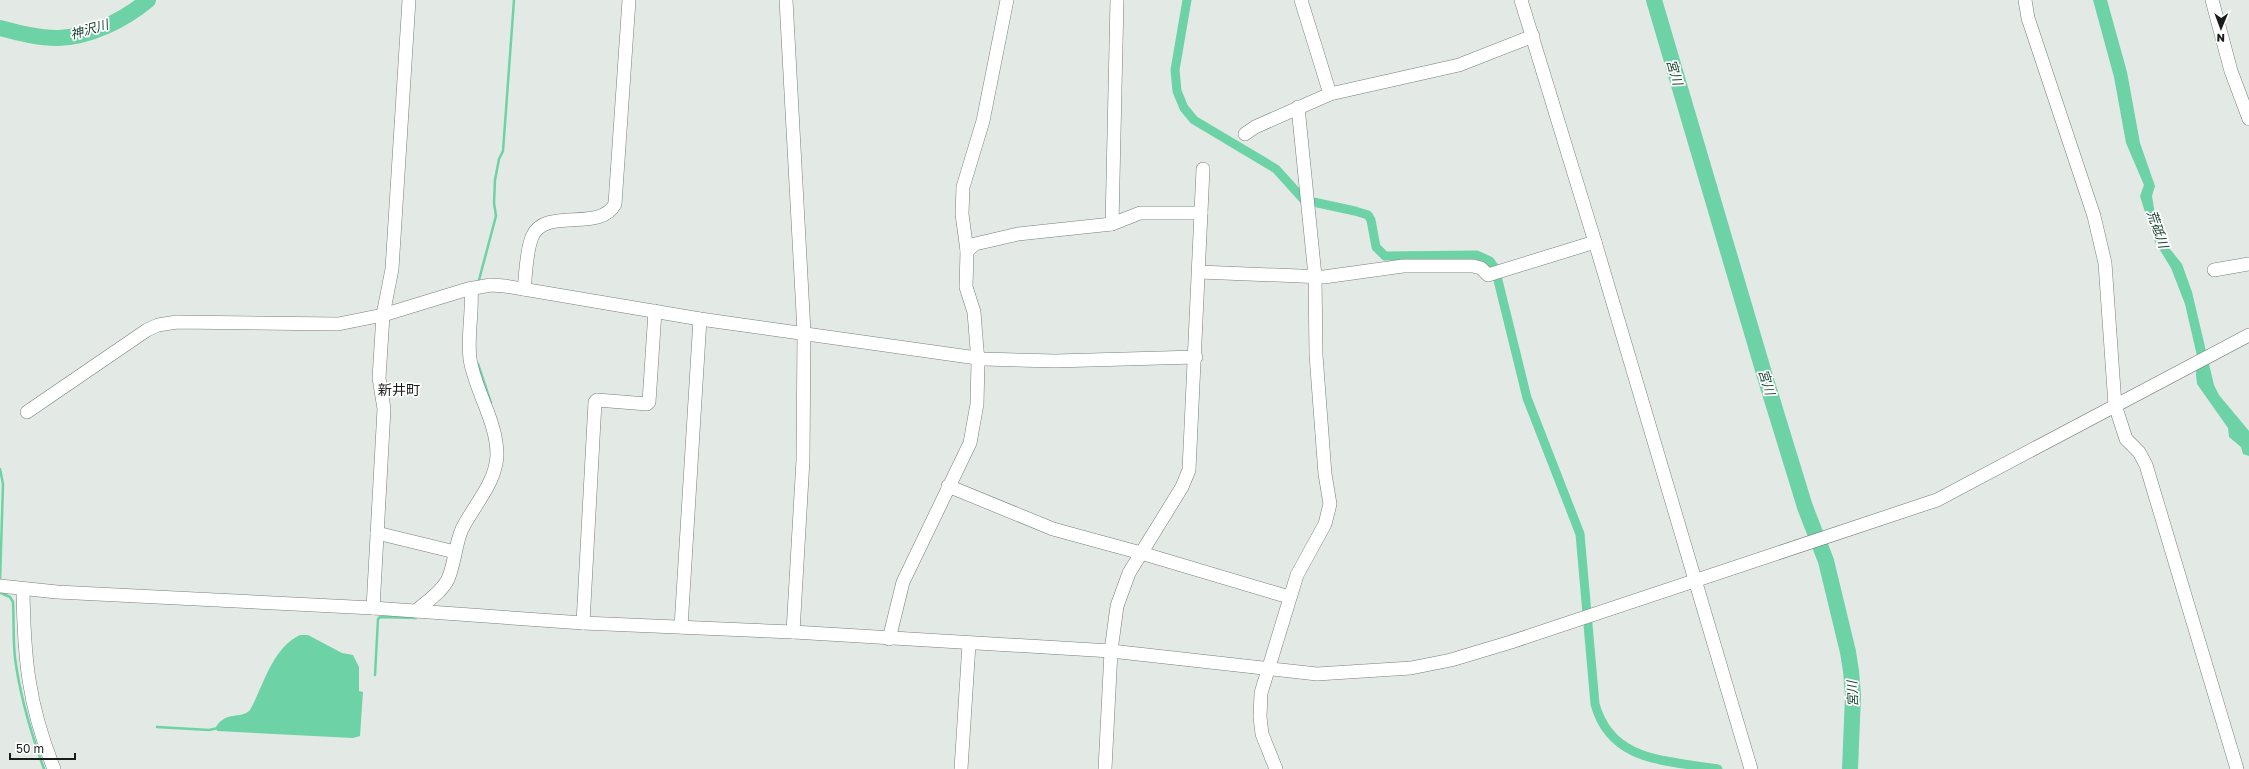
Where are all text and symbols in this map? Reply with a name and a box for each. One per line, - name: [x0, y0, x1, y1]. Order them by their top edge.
- north arrow: [2201, 8, 2241, 48]
- water label: 神沢川: [68, 15, 112, 42]
- text: N: [2217, 32, 2225, 45]
- water label: 宮川: [1664, 57, 1687, 89]
- water label: 荒砥川: [2144, 208, 2173, 252]
- water label: 宮川: [1756, 367, 1779, 399]
- district label: 新井町: [378, 381, 420, 398]
- water label: 宮川: [1843, 679, 1860, 707]
- scale bar: [10, 735, 75, 761]
- text: 50 m: [16, 741, 44, 756]

